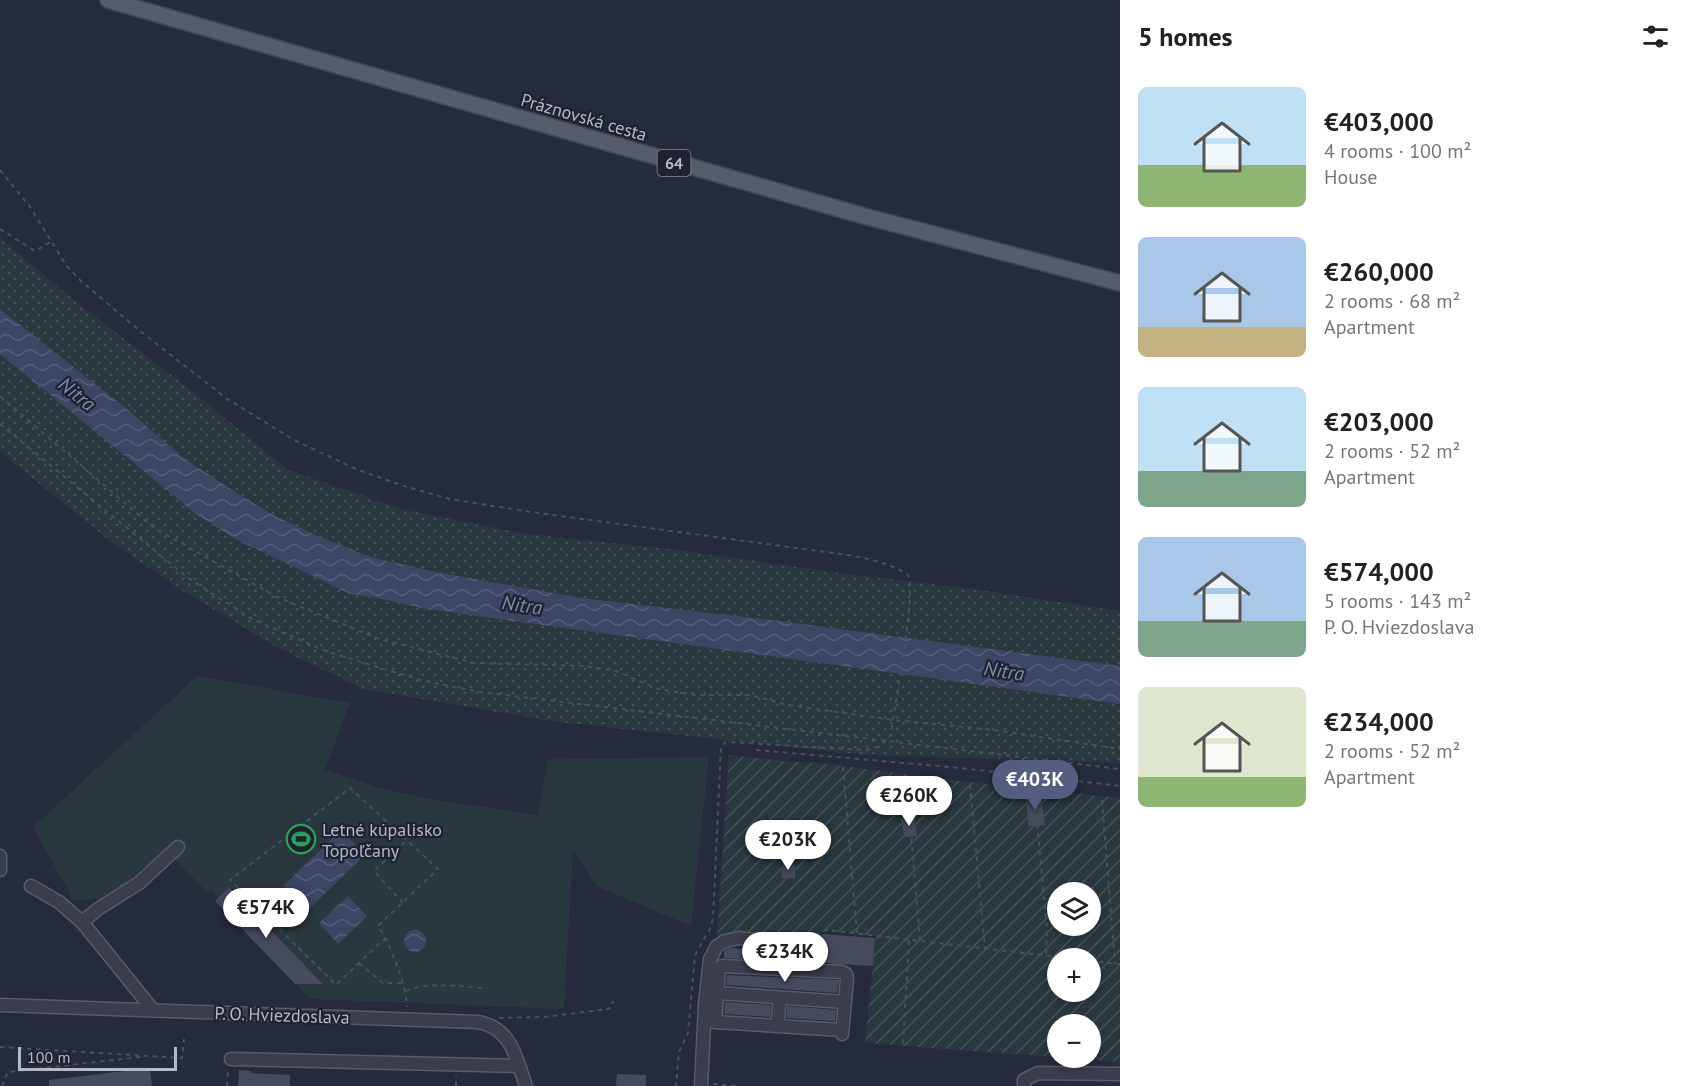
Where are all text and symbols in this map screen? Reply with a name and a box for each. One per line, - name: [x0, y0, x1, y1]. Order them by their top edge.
- text: 5 homes: [1138, 20, 1233, 53]
- icon: filters: [1639, 20, 1672, 53]
- street label: Práznovská cesta: [518, 88, 650, 146]
- text: €403,000: [1324, 105, 1434, 138]
- icon: home: [1186, 111, 1258, 183]
- text: 4 rooms · 100 m²: [1324, 138, 1471, 164]
- road number: 64: [658, 150, 690, 176]
- text: House: [1324, 164, 1378, 190]
- text: €260,000: [1324, 255, 1434, 288]
- icon: home: [1186, 261, 1258, 333]
- text: 2 rooms · 68 m²: [1324, 288, 1460, 314]
- text: Apartment: [1324, 314, 1415, 340]
- water label: Nitra: [53, 371, 101, 417]
- text: €203,000: [1324, 405, 1434, 438]
- icon: home: [1186, 411, 1258, 483]
- text: 2 rooms · 52 m²: [1324, 438, 1460, 464]
- text: Apartment: [1324, 464, 1415, 490]
- text: €574,000: [1324, 555, 1434, 588]
- icon: home: [1186, 561, 1258, 633]
- text: 5 rooms · 143 m²: [1324, 588, 1471, 614]
- water label: Nitra: [500, 589, 544, 621]
- text: P. O. Hviezdoslava: [1324, 614, 1474, 640]
- water label: Nitra: [982, 655, 1026, 687]
- text: €234,000: [1324, 705, 1434, 738]
- icon: home: [1186, 711, 1258, 783]
- text: 2 rooms · 52 m²: [1324, 738, 1460, 764]
- pin: €403K: [993, 760, 1077, 811]
- text: Apartment: [1324, 764, 1415, 790]
- text: €403K: [1006, 766, 1064, 792]
- pin: €260K: [867, 776, 951, 827]
- text: €260K: [880, 782, 938, 808]
- place label: Letné kúpalisko Topoľčany: [322, 818, 442, 862]
- pin: €203K: [746, 820, 830, 871]
- sports icon: Letné kúpalisko Topoľčany: [285, 823, 317, 855]
- text: €203K: [759, 826, 817, 852]
- map controls: [1047, 882, 1101, 1068]
- button: layers: [1047, 882, 1101, 936]
- pin: €574K: [224, 888, 308, 939]
- text: €574K: [237, 894, 295, 920]
- pin: €234K: [743, 932, 827, 983]
- text: €234K: [756, 938, 814, 964]
- button: +: [1047, 948, 1101, 1002]
- street label: P. O. Hviezdoslava: [214, 1001, 350, 1029]
- button: −: [1047, 1014, 1101, 1068]
- scale bar: [18, 1044, 177, 1072]
- text: 100 m: [27, 1047, 70, 1067]

